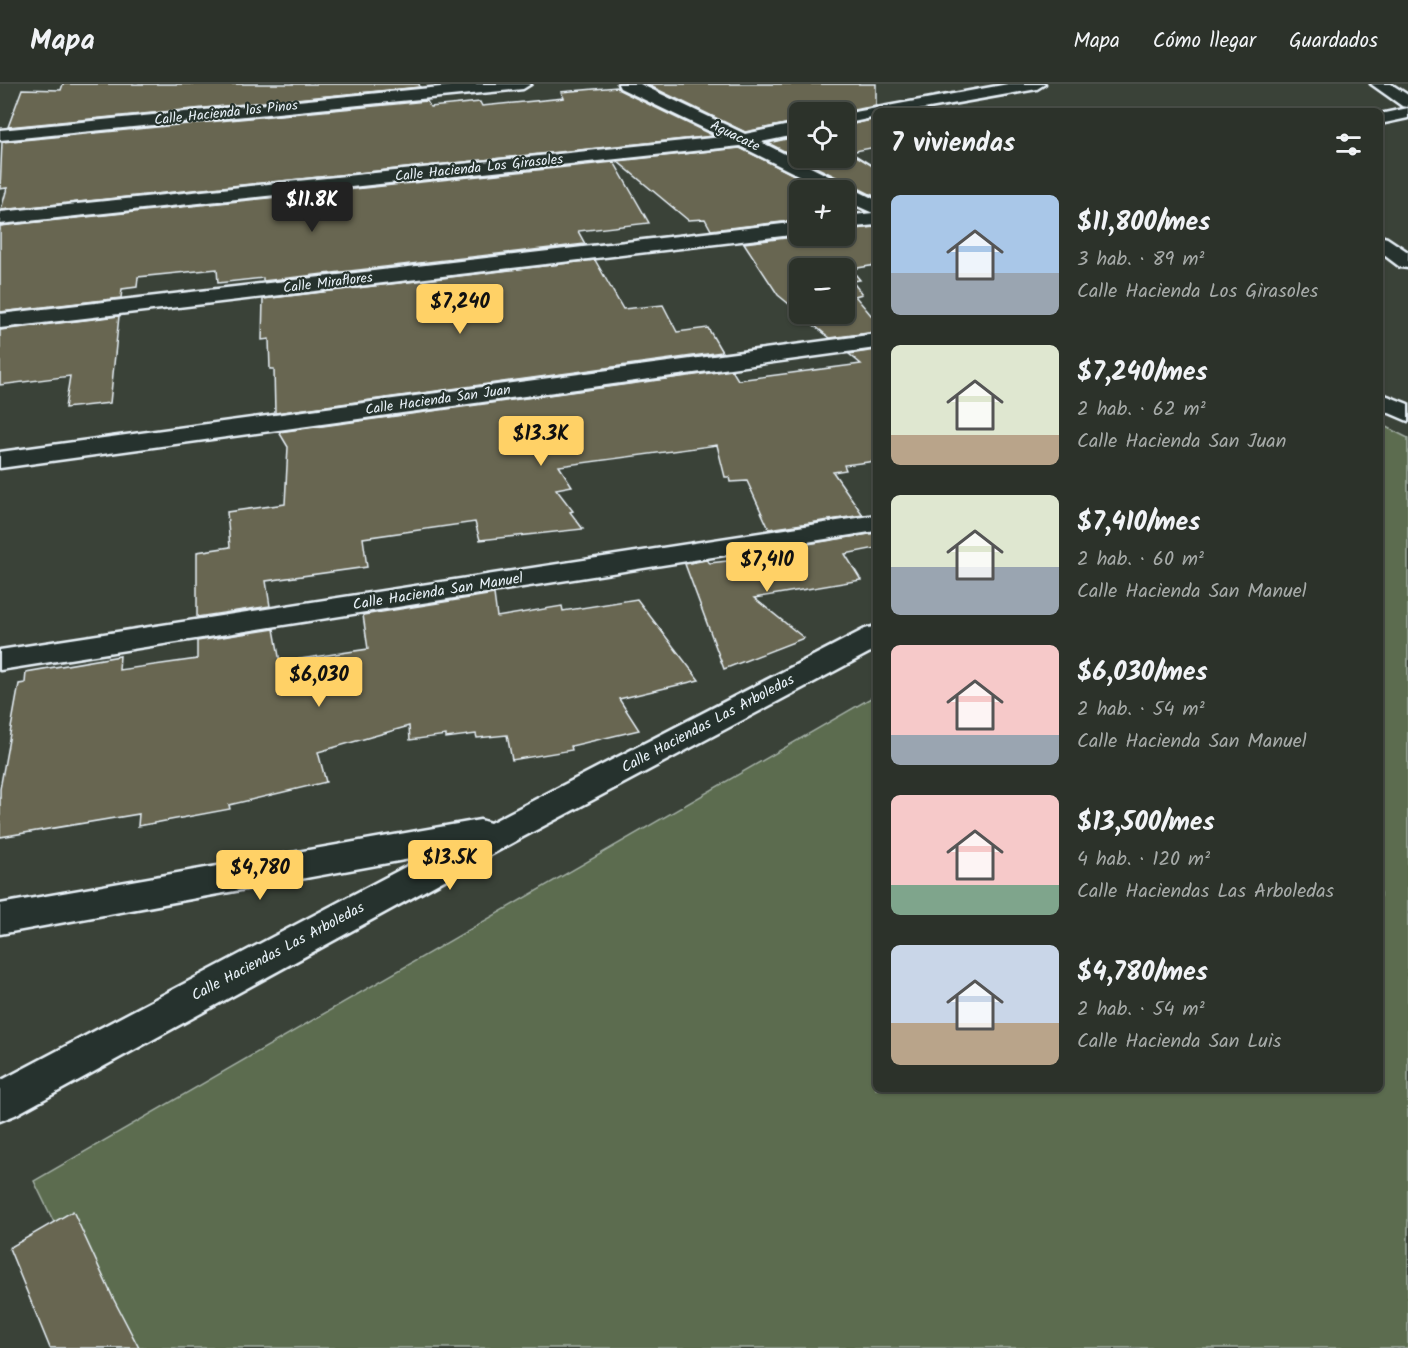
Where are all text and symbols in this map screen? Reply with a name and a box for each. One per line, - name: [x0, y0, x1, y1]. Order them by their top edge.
- text: Mapa: [30, 19, 95, 64]
- text: Mapa: [1073, 25, 1120, 58]
- text: Cómo llegar: [1153, 25, 1256, 58]
- text: Guardados: [1289, 25, 1378, 58]
- street label: Calle Hacienda los Pinos: [153, 95, 299, 131]
- map controls: [789, 102, 855, 324]
- button: locate: [789, 102, 855, 168]
- street label: Aguacate: [706, 114, 764, 158]
- text: 7 viviendas: [891, 123, 1015, 165]
- icon: filters: [1332, 128, 1365, 161]
- street label: Calle Hacienda Los Girasoles: [394, 148, 564, 188]
- button: +: [789, 180, 855, 246]
- pin: $11.8K: [263, 182, 361, 233]
- text: $11.8K: [286, 185, 338, 217]
- text: $11,800/mes: [1077, 202, 1210, 244]
- icon: home: [939, 219, 1011, 291]
- text: 3 hab. · 89 m²: [1077, 244, 1204, 276]
- button: −: [789, 258, 855, 324]
- street label: Calle Miraflores: [282, 267, 374, 299]
- text: Calle Hacienda Los Girasoles: [1077, 276, 1318, 308]
- pin: $7,240: [411, 284, 509, 335]
- text: $7,240: [430, 287, 490, 319]
- text: $7,240/mes: [1077, 352, 1208, 394]
- icon: home: [939, 369, 1011, 441]
- street label: Calle Hacienda San Juan: [364, 379, 512, 421]
- text: 2 hab. · 62 m²: [1077, 394, 1206, 426]
- pin: $13.3K: [492, 416, 590, 467]
- text: $13.3K: [513, 419, 569, 451]
- text: Calle Hacienda San Juan: [1077, 426, 1286, 458]
- text: $7,410/mes: [1077, 502, 1200, 544]
- icon: home: [939, 519, 1011, 591]
- pin: $7,410: [718, 542, 816, 593]
- text: 2 hab. · 60 m²: [1077, 544, 1204, 576]
- text: $7,410: [740, 545, 794, 577]
- street label: Calle Hacienda San Manuel: [351, 567, 525, 617]
- text: Calle Hacienda San Manuel: [1077, 576, 1307, 608]
- text: $6,030/mes: [1077, 652, 1208, 694]
- pin: $6,030: [270, 657, 368, 708]
- text: $6,030: [289, 660, 349, 692]
- street label: Calle Haciendas Las Arboledas: [617, 668, 799, 780]
- icon: home: [939, 669, 1011, 741]
- text: 2 hab. · 54 m²: [1077, 694, 1205, 726]
- text: Calle Hacienda San Manuel: [1077, 726, 1307, 758]
- text: $13,500/mes: [1077, 802, 1215, 844]
- icon: home: [939, 819, 1011, 891]
- pin: $13.5K: [401, 840, 499, 891]
- text: $13.5K: [422, 843, 478, 875]
- text: 4 hab. · 120 m²: [1077, 844, 1210, 876]
- pin: $4,780: [211, 850, 309, 901]
- text: $4,780: [230, 853, 290, 885]
- text: Calle Haciendas Las Arboledas: [1077, 876, 1334, 908]
- street label: Calle Haciendas Las Arboledas: [187, 896, 369, 1008]
- text: $4,780/mes: [1077, 952, 1208, 994]
- icon: home: [939, 969, 1011, 1041]
- text: 2 hab. · 54 m²: [1077, 994, 1205, 1026]
- text: Calle Hacienda San Luis: [1077, 1026, 1281, 1058]

